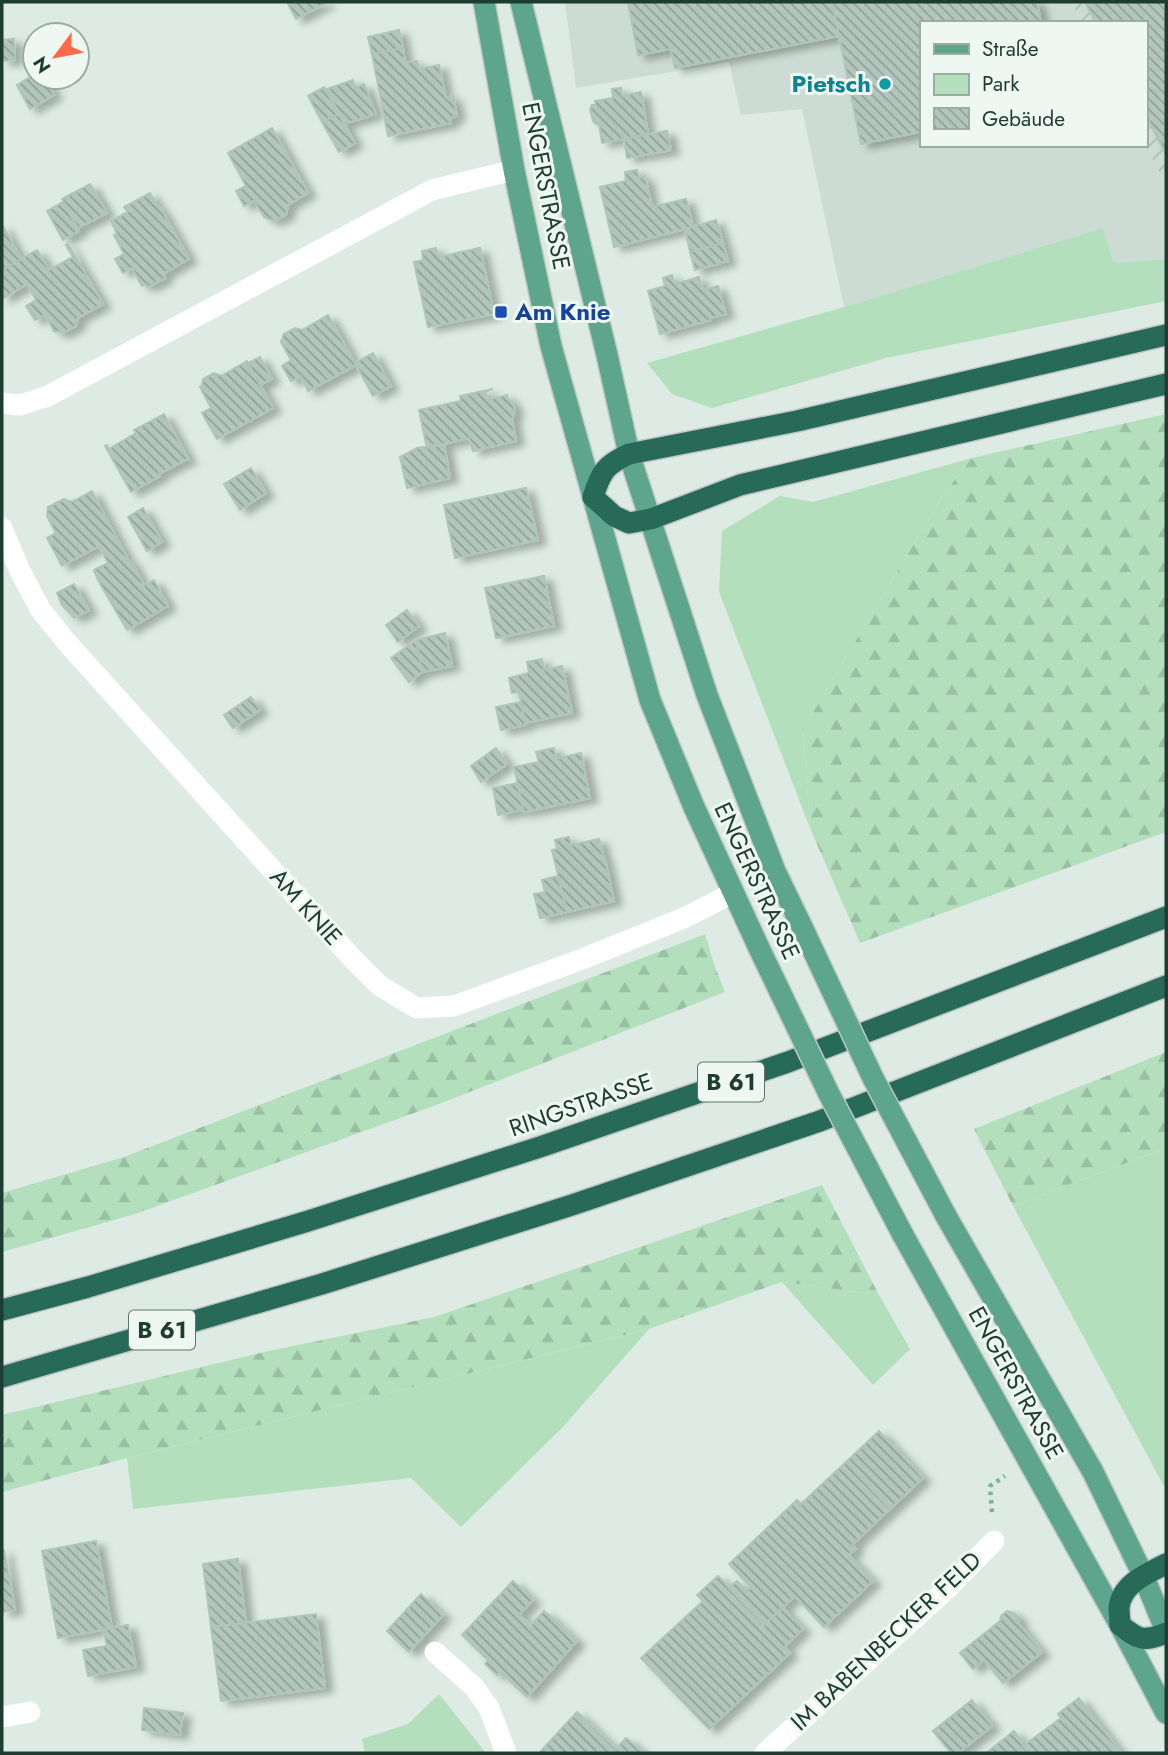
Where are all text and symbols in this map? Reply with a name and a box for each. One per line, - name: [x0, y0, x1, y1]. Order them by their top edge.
- north arrow: [21, 21, 91, 91]
- legend: [920, 21, 1147, 147]
- text: Straße: [982, 34, 1039, 64]
- text: N: [27, 51, 57, 78]
- place label: Pietsch: [792, 66, 871, 101]
- text: Park: [982, 69, 1020, 99]
- marker: Pietsch: [877, 76, 893, 92]
- street label: ENGERSTRASSE: [513, 99, 580, 273]
- text: Gebäude: [982, 104, 1065, 134]
- place label: Am Knie: [514, 294, 610, 329]
- marker: Am Knie: [493, 304, 509, 320]
- street label: ENGERSTRASSE: [706, 796, 809, 965]
- street label: AM KNIE: [262, 860, 351, 953]
- road number: B 61: [698, 1063, 764, 1102]
- street label: RINGSTRASSE: [504, 1064, 657, 1145]
- street label: ENGERSTRASSE: [960, 1300, 1073, 1466]
- road number: B 61: [129, 1310, 195, 1350]
- street label: IM BABENBECKER FELD: [783, 1543, 989, 1738]

